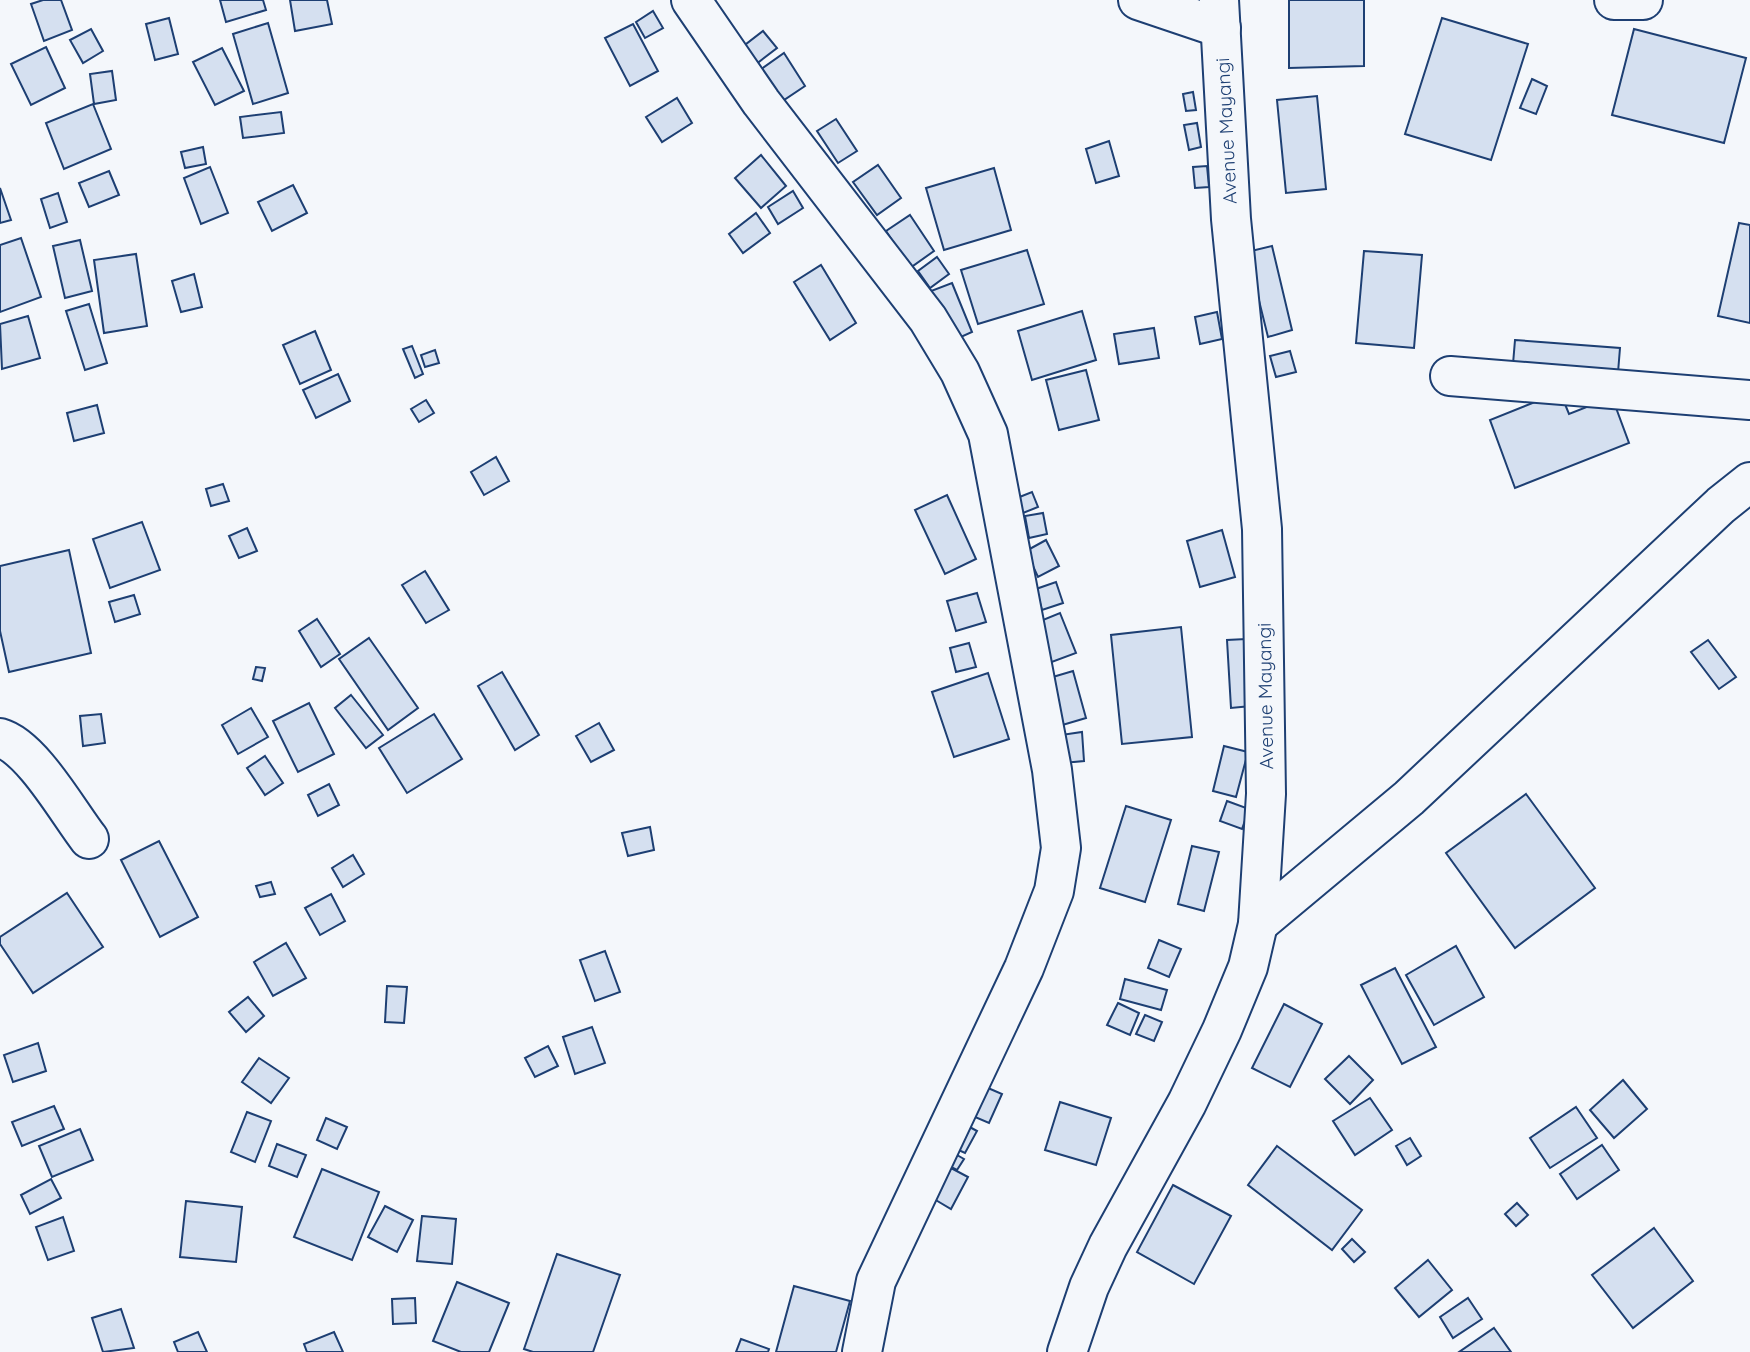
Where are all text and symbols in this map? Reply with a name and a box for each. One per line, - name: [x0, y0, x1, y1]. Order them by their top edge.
- street label: Avenue Mayangi: [1210, 57, 1242, 205]
- street label: Avenue Mayangi: [1252, 622, 1278, 770]

